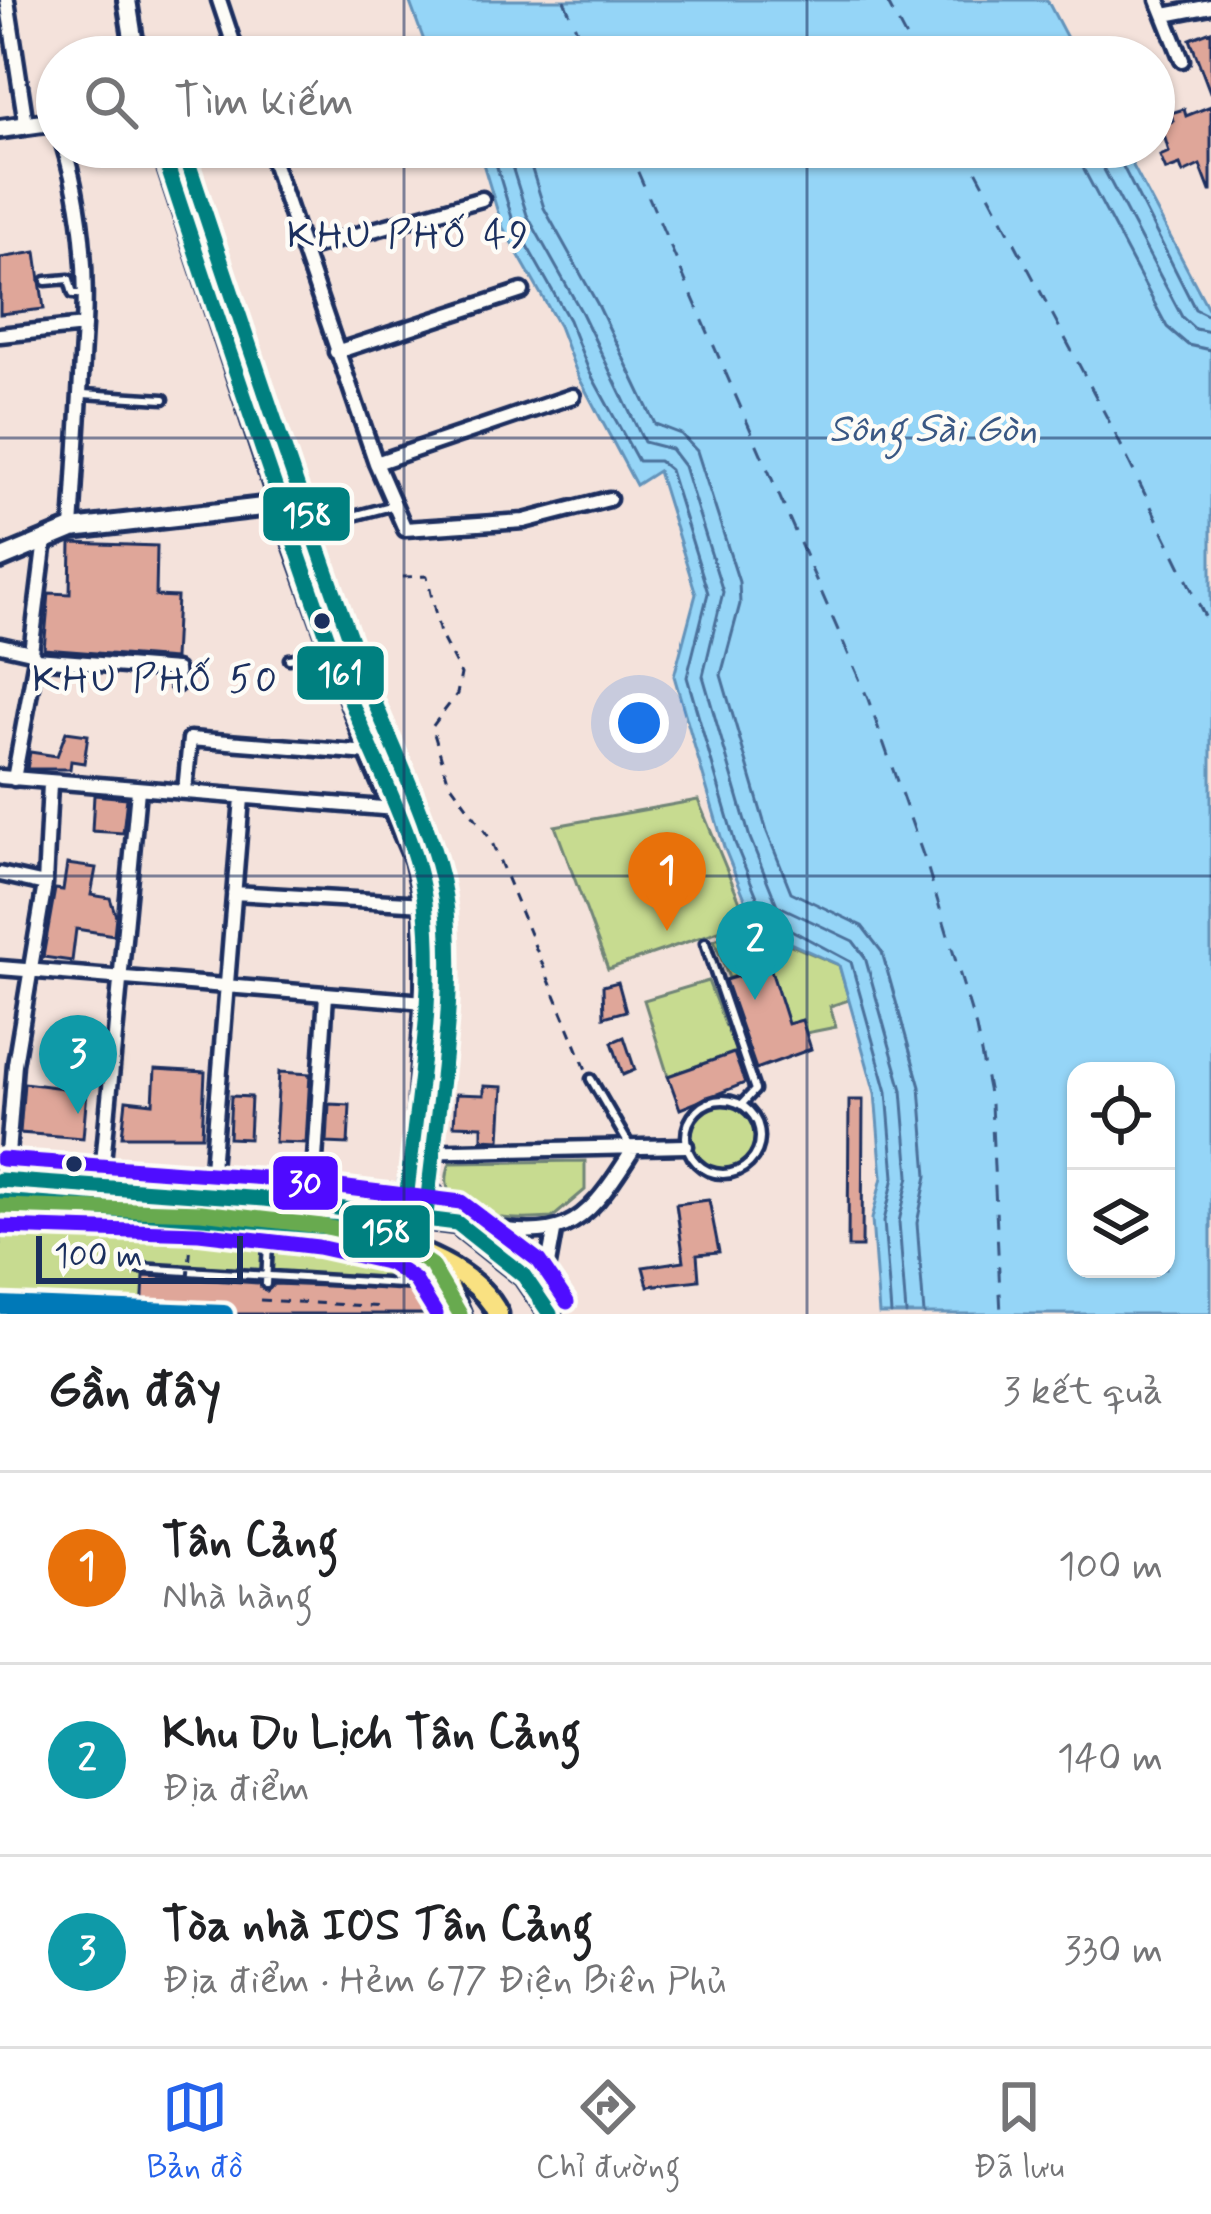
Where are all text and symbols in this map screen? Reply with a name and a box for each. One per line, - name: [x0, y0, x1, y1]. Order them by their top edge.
- search box: [36, 36, 1175, 168]
- icon: search: [78, 69, 144, 135]
- text: Tìm kiếm: [174, 73, 354, 132]
- district label: KHU PHỐ 49: [287, 211, 531, 262]
- water label: Sông Sài Gòn: [829, 405, 1037, 460]
- line badge: 158: [261, 485, 352, 543]
- text: 158: [282, 495, 332, 539]
- unlabelled marker: [311, 610, 333, 632]
- line badge: 161: [295, 644, 386, 702]
- text: 161: [317, 654, 363, 698]
- district label: KHU PHỐ 50: [32, 655, 280, 706]
- your location: [609, 693, 669, 753]
- pin: 1: [628, 832, 706, 931]
- pin: 2: [716, 901, 794, 1000]
- pin: 3: [39, 1015, 117, 1114]
- map controls: [1067, 1062, 1175, 1278]
- button: locate: [1067, 1062, 1175, 1170]
- unlabelled marker: [63, 1153, 85, 1175]
- line badge: 30: [271, 1154, 340, 1212]
- text: 30: [288, 1163, 322, 1207]
- button: layers: [1067, 1170, 1175, 1278]
- line badge: 158: [341, 1203, 432, 1260]
- text: 158: [361, 1212, 411, 1256]
- scale bar: [36, 1230, 243, 1283]
- text: 100 m: [54, 1235, 143, 1279]
- text: Gần đây: [48, 1359, 221, 1425]
- text: 3 kết quả: [1003, 1367, 1163, 1418]
- text: Tân Cảng: [162, 1513, 338, 1572]
- text: 1: [78, 1542, 96, 1593]
- text: 100 m: [1058, 1542, 1163, 1593]
- text: Nhà hàng: [162, 1572, 313, 1623]
- text: Khu Du Lịch Tân Cảng: [162, 1705, 581, 1764]
- text: 2: [77, 1734, 97, 1785]
- text: 140 m: [1057, 1734, 1163, 1785]
- text: Địa điểm: [162, 1764, 310, 1815]
- text: Tòa nhà IOS Tân Cảng: [162, 1897, 593, 1956]
- text: 3: [78, 1926, 96, 1977]
- text: 330 m: [1064, 1926, 1163, 1977]
- text: Địa điểm · Hẻm 677 Điện Biên Phủ: [162, 1956, 726, 2007]
- tab: Bản đồ: [147, 2074, 243, 2190]
- tab: Chỉ đường: [536, 2074, 680, 2190]
- tab: Đã lưu: [973, 2074, 1064, 2190]

